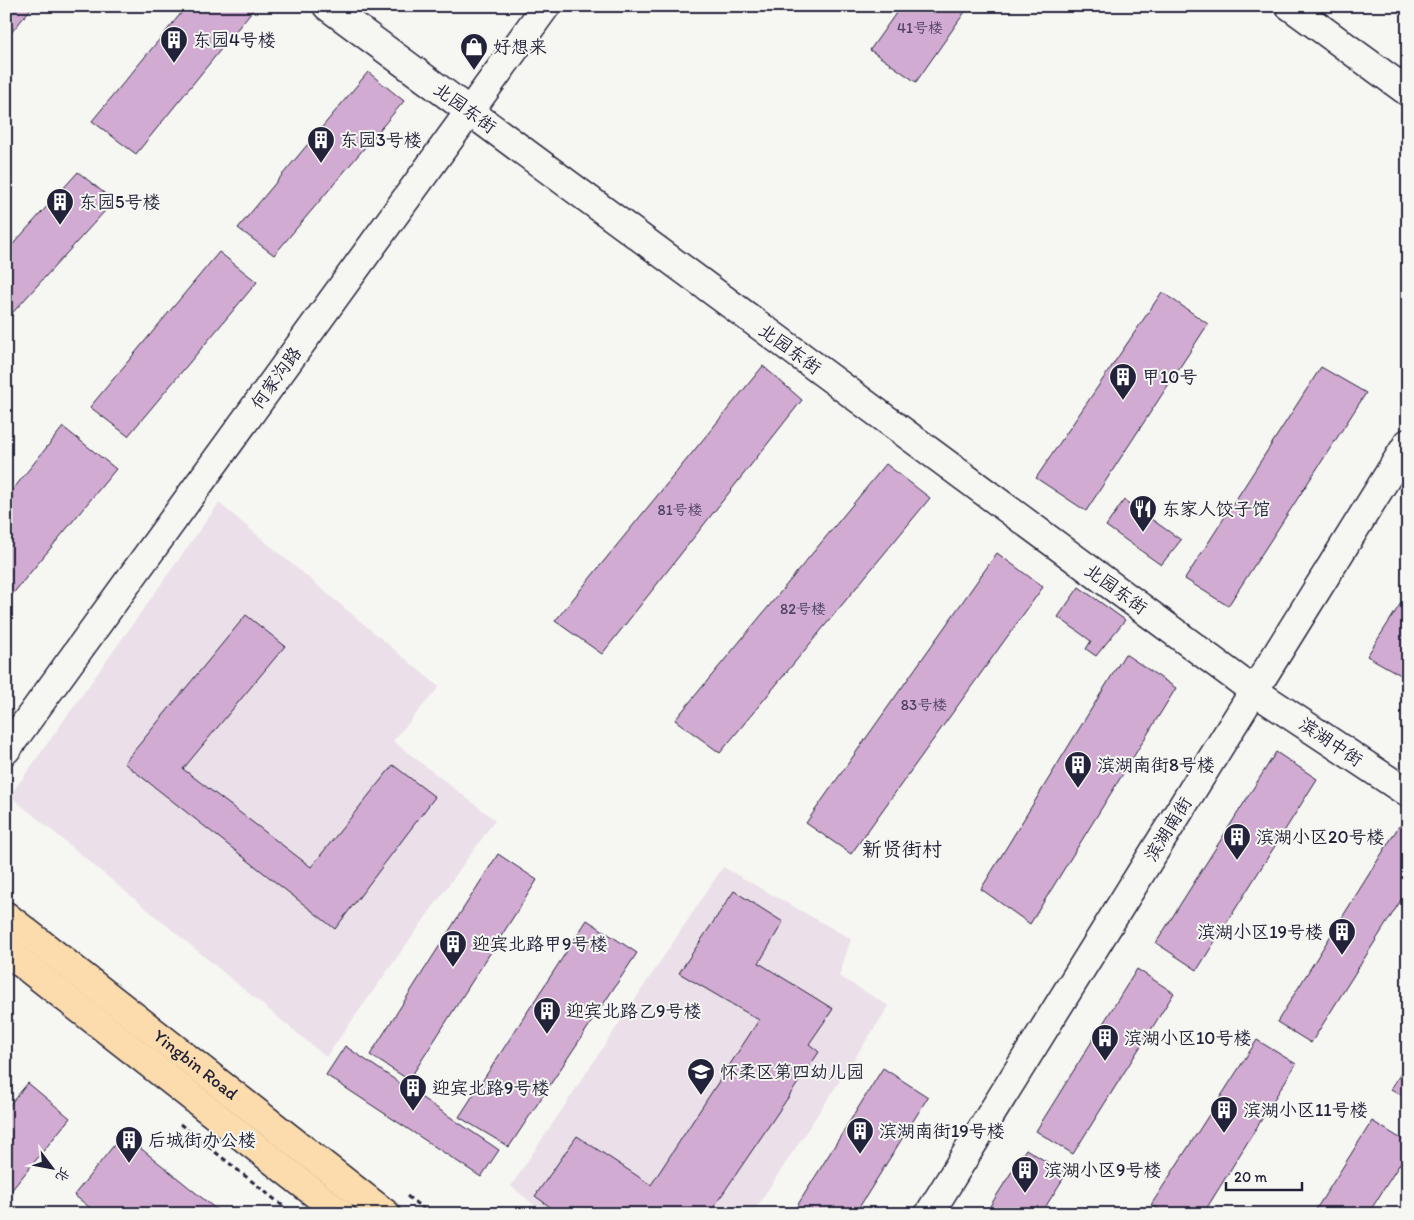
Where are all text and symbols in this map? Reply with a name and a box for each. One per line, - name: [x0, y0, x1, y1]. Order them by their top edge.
- house number: 41号楼: [897, 19, 943, 37]
- building icon: 东园4号楼: [159, 25, 189, 64]
- place label: 东园4号楼: [193, 29, 276, 51]
- shop icon: 好想来: [459, 32, 489, 71]
- place label: 好想来: [493, 36, 547, 58]
- street label: 北园东街: [429, 78, 501, 138]
- building icon: 东园3号楼: [306, 125, 336, 164]
- place label: 东园3号楼: [340, 129, 422, 151]
- building icon: 东园5号楼: [45, 187, 75, 226]
- place label: 东园5号楼: [79, 191, 160, 213]
- street label: 北园东街: [754, 319, 826, 379]
- street label: 何家沟路: [246, 342, 306, 414]
- building icon: 甲10号: [1108, 362, 1138, 401]
- place label: 甲10号: [1142, 366, 1197, 388]
- restaurant icon: 东家人饺子馆: [1128, 494, 1158, 533]
- place label: 东家人饺子馆: [1162, 498, 1270, 520]
- house number: 81号楼: [657, 501, 703, 519]
- street label: 北园东街: [1080, 559, 1152, 619]
- house number: 82号楼: [780, 600, 826, 618]
- house number: 83号楼: [901, 696, 947, 714]
- street label: 滨湖中街: [1295, 713, 1367, 771]
- building icon: 滨湖南街8号楼: [1063, 750, 1093, 789]
- place label: 滨湖南街8号楼: [1097, 754, 1215, 776]
- street label: 滨湖南街: [1140, 793, 1196, 865]
- building icon: 滨湖小区20号楼: [1222, 822, 1252, 861]
- place label: 滨湖小区20号楼: [1256, 826, 1385, 848]
- district label: 新贤街村: [862, 837, 942, 861]
- building icon: 滨湖小区19号楼: [1327, 917, 1357, 956]
- place label: 滨湖小区19号楼: [1197, 921, 1323, 943]
- building icon: 迎宾北路甲9号楼: [438, 929, 468, 968]
- place label: 迎宾北路甲9号楼: [472, 933, 607, 955]
- building icon: 迎宾北路乙9号楼: [532, 996, 562, 1035]
- place label: 迎宾北路乙9号楼: [566, 1000, 701, 1022]
- building icon: 滨湖小区10号楼: [1090, 1023, 1120, 1062]
- street label: Yingbin Road: [149, 1025, 243, 1105]
- place label: 滨湖小区10号楼: [1124, 1027, 1251, 1049]
- school or university icon: 怀柔区第四幼儿园: [686, 1057, 716, 1096]
- place label: 怀柔区第四幼儿园: [720, 1061, 864, 1083]
- building icon: 迎宾北路9号楼: [398, 1073, 428, 1112]
- place label: 迎宾北路9号楼: [432, 1077, 549, 1099]
- building icon: 滨湖小区11号楼: [1209, 1095, 1239, 1134]
- place label: 滨湖小区11号楼: [1243, 1099, 1368, 1121]
- building icon: 滨湖南街19号楼: [845, 1116, 875, 1155]
- place label: 滨湖南街19号楼: [879, 1120, 1005, 1142]
- building icon: 后城街办公楼: [114, 1125, 144, 1164]
- place label: 后城街办公楼: [148, 1129, 256, 1151]
- north arrow: [28, 1142, 78, 1192]
- building icon: 滨湖小区9号楼: [1010, 1155, 1040, 1194]
- place label: 滨湖小区9号楼: [1044, 1159, 1161, 1181]
- scale bar: [1226, 1160, 1303, 1192]
- text: 北: [52, 1164, 74, 1185]
- text: 20 m: [1234, 1168, 1268, 1186]

